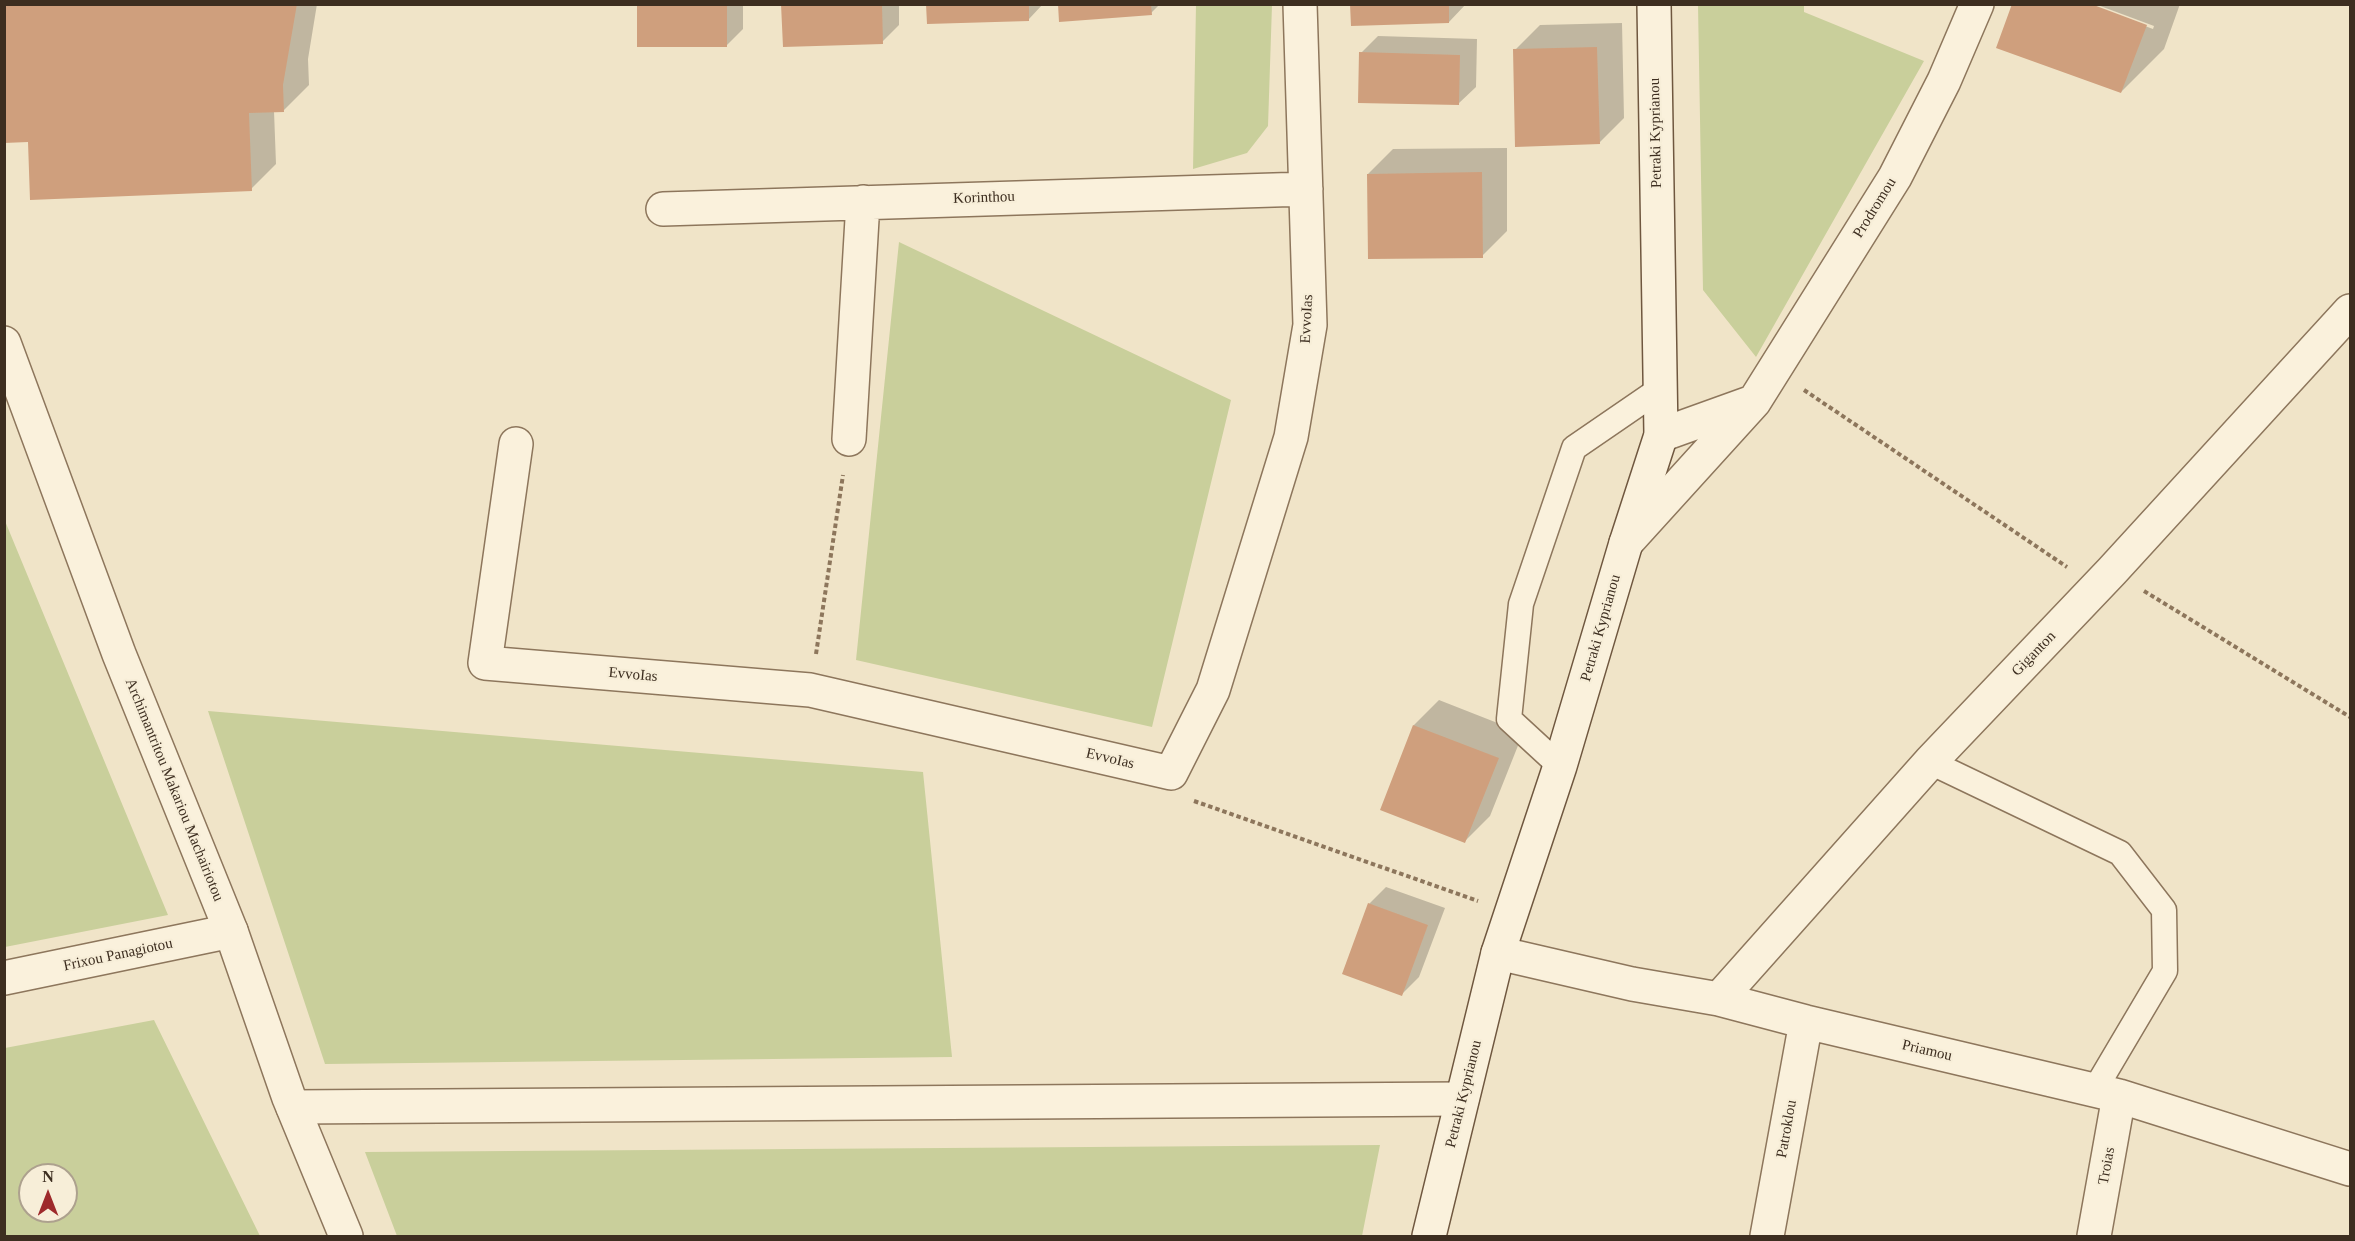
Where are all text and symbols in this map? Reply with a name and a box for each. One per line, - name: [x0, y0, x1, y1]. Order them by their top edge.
- street label: Petraki Kyprianou: [1646, 78, 1666, 188]
- street label: Prodromou: [1849, 175, 1901, 241]
- street label: Korinthou: [953, 188, 1015, 208]
- street label: EvvoIas: [1297, 294, 1317, 344]
- street label: Petraki Kyprianou: [1577, 572, 1625, 684]
- street label: Giganton: [2008, 628, 2060, 680]
- street label: EvvoIas: [608, 664, 658, 686]
- street label: Archimantritou Makariou Machairiotou: [121, 676, 227, 904]
- street label: EvvoIas: [1084, 745, 1136, 773]
- street label: Frixou Panagiotou: [62, 935, 174, 975]
- street label: Priamou: [1900, 1037, 1954, 1065]
- street label: Petraki Kyprianou: [1442, 1038, 1486, 1150]
- street label: Patroklou: [1773, 1099, 1801, 1159]
- street label: Troias: [2095, 1146, 2119, 1186]
- north arrow: [18, 1163, 78, 1223]
- text: N: [42, 1168, 54, 1185]

